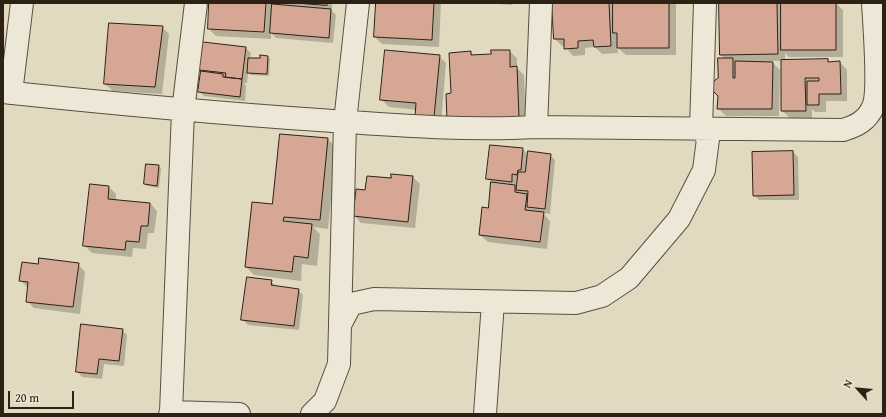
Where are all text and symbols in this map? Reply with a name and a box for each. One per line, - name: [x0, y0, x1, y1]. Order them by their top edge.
- north arrow: [838, 369, 878, 409]
- text: N: [839, 377, 856, 390]
- scale bar: [10, 383, 76, 409]
- text: 20 m: [15, 389, 39, 406]

